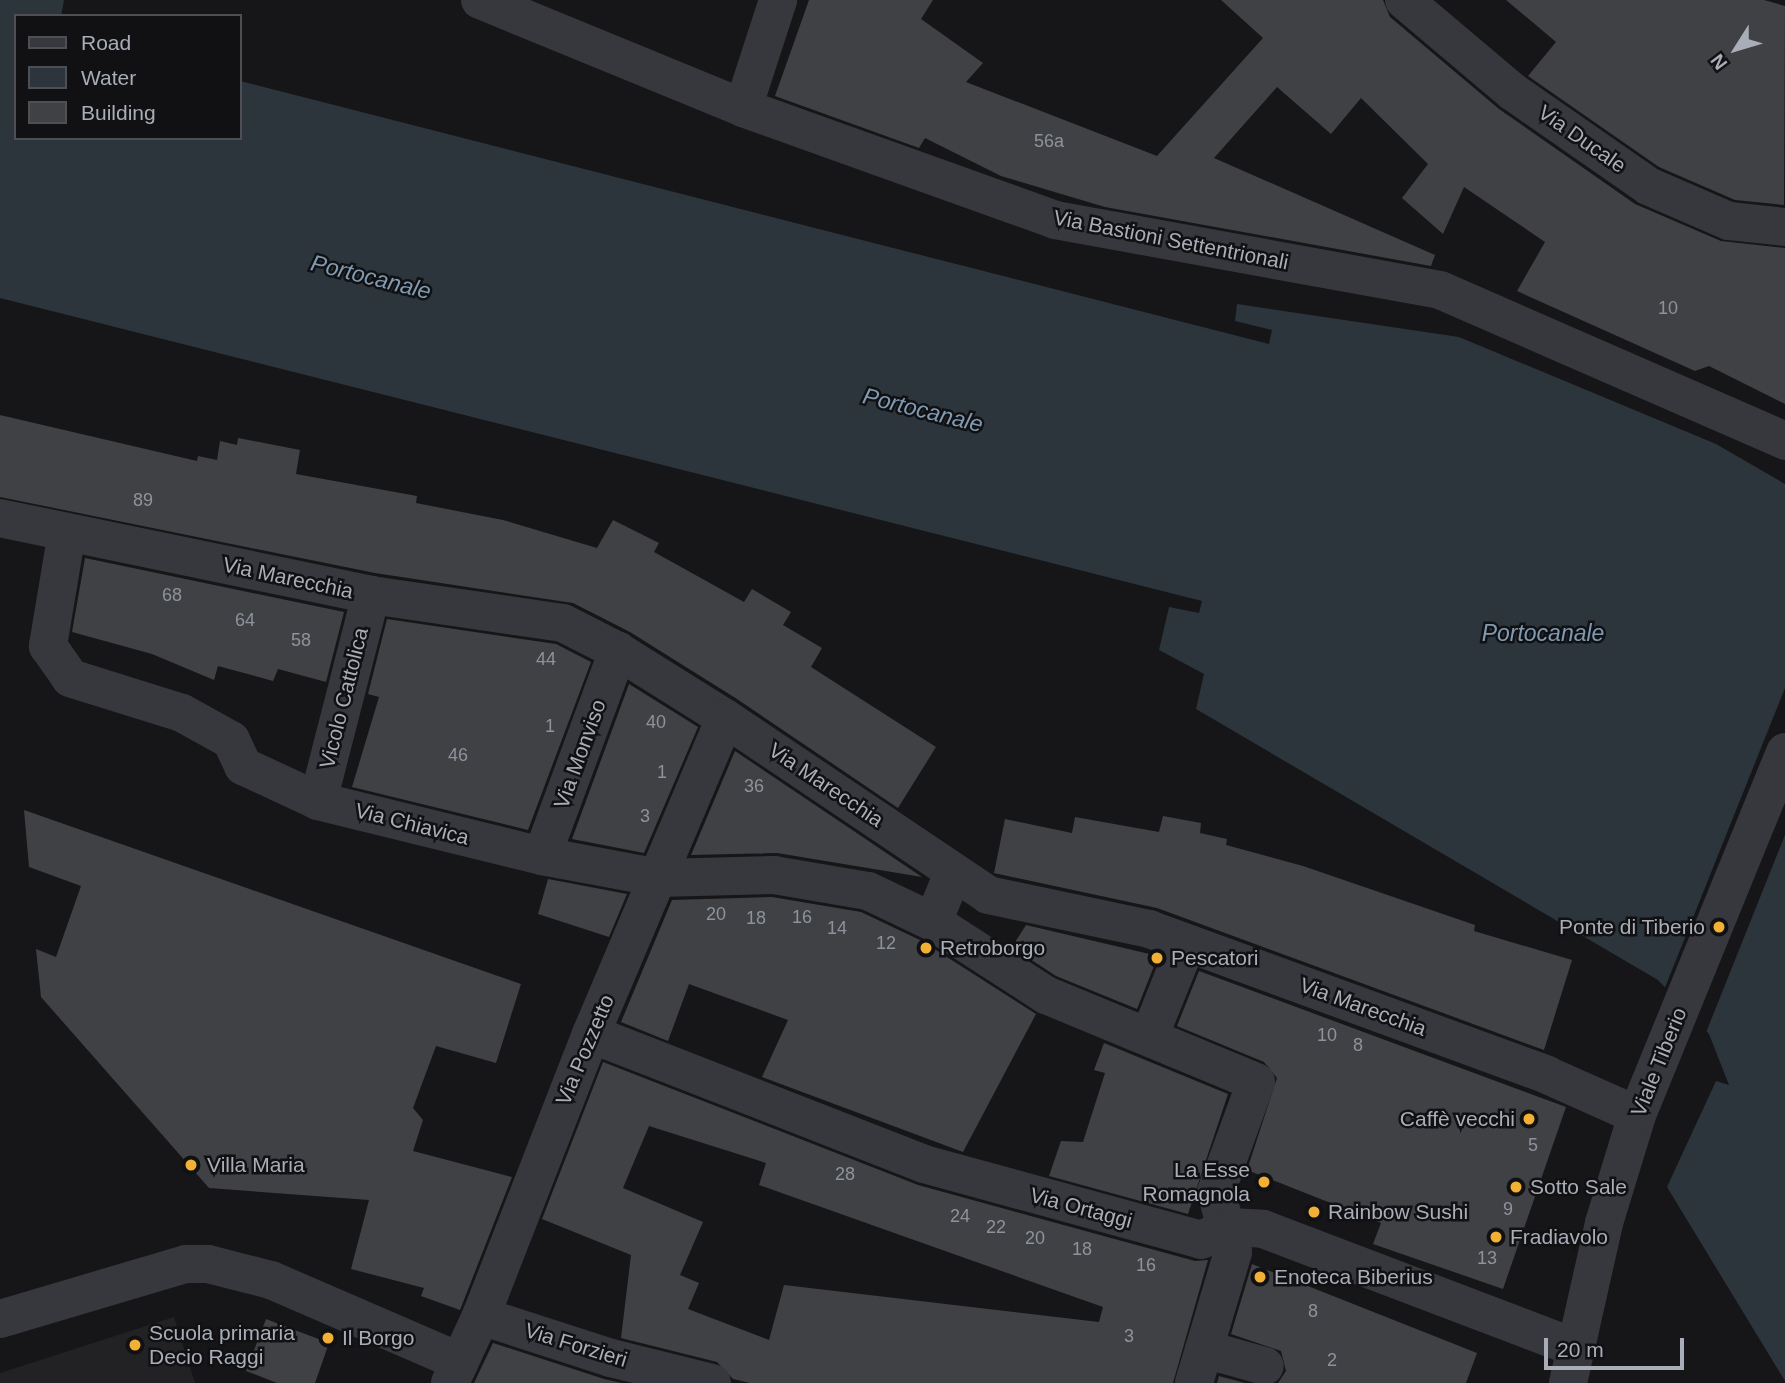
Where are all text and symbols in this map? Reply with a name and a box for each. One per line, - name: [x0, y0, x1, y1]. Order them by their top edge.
- legend: [14, 14, 242, 140]
- north arrow: [1701, 14, 1771, 84]
- text: Road: [81, 31, 131, 54]
- text: N: [1706, 50, 1731, 74]
- text: Water: [81, 66, 136, 89]
- street label: Via Ducale: [1533, 100, 1631, 178]
- text: Building: [81, 101, 156, 124]
- house number: 56a: [1034, 130, 1064, 152]
- street label: Via Bastioni Settentrionali: [1051, 205, 1291, 275]
- water label: Portocanale: [308, 249, 434, 305]
- house number: 10: [1658, 297, 1678, 319]
- water label: Portocanale: [860, 382, 986, 438]
- house number: 89: [133, 489, 153, 511]
- street label: Via Marecchia: [220, 552, 356, 604]
- house number: 68: [162, 584, 182, 606]
- house number: 64: [235, 609, 255, 631]
- water label: Portocanale: [1482, 619, 1604, 647]
- street label: Vicolo Cattolica: [314, 625, 374, 771]
- house number: 58: [291, 629, 311, 651]
- house number: 44: [536, 648, 556, 670]
- street label: Via Monviso: [549, 696, 611, 812]
- house number: 40: [646, 711, 666, 733]
- house number: 1: [545, 715, 555, 737]
- street label: Via Marecchia: [764, 737, 888, 833]
- house number: 46: [448, 744, 468, 766]
- house number: 1: [657, 761, 667, 783]
- house number: 36: [744, 775, 764, 797]
- street label: Via Chiavica: [353, 798, 471, 850]
- house number: 3: [640, 805, 650, 827]
- house number: 20: [706, 903, 726, 925]
- house number: 16: [792, 906, 812, 928]
- house number: 18: [746, 907, 766, 929]
- place label: Ponte di Tiberio: [1559, 914, 1705, 940]
- house number: 14: [827, 917, 847, 939]
- marker: Ponte di Tiberio: [1711, 919, 1727, 935]
- house number: 12: [876, 932, 896, 954]
- place label: Retroborgo: [940, 935, 1045, 961]
- marker: Retroborgo: [918, 940, 934, 956]
- place label: Pescatori: [1171, 945, 1259, 971]
- marker: Pescatori: [1149, 950, 1165, 966]
- street label: Via Marecchia: [1296, 972, 1430, 1042]
- street label: Via Pozzetto: [550, 991, 620, 1109]
- street label: Viale Tiberio: [1626, 1004, 1692, 1120]
- house number: 10: [1317, 1024, 1337, 1046]
- house number: 8: [1353, 1034, 1363, 1056]
- place label: Caffè vecchi: [1400, 1106, 1515, 1132]
- marker: Caffè vecchi: [1521, 1111, 1537, 1127]
- house number: 5: [1528, 1134, 1538, 1156]
- place label: Villa Maria: [207, 1152, 305, 1178]
- marker: Villa Maria: [181, 1155, 201, 1175]
- place label: La Esse Romagnola: [1143, 1157, 1250, 1207]
- house number: 28: [835, 1163, 855, 1185]
- marker: La Esse Romagnola: [1256, 1174, 1272, 1190]
- place label: Sotto Sale: [1530, 1174, 1627, 1200]
- marker: Sotto Sale: [1508, 1179, 1524, 1195]
- street label: Via Ortaggi: [1027, 1182, 1135, 1234]
- house number: 9: [1503, 1198, 1513, 1220]
- place label: Rainbow Sushi: [1328, 1199, 1468, 1225]
- marker: Rainbow Sushi: [1306, 1204, 1322, 1220]
- house number: 24: [950, 1205, 970, 1227]
- house number: 22: [986, 1216, 1006, 1238]
- place label: Fradiavolo: [1510, 1224, 1608, 1250]
- house number: 20: [1025, 1227, 1045, 1249]
- marker: Fradiavolo: [1488, 1229, 1504, 1245]
- house number: 18: [1072, 1238, 1092, 1260]
- house number: 13: [1477, 1247, 1497, 1269]
- house number: 16: [1136, 1254, 1156, 1276]
- place label: Enoteca Biberius: [1274, 1264, 1433, 1290]
- marker: Enoteca Biberius: [1252, 1269, 1268, 1285]
- house number: 8: [1308, 1300, 1318, 1322]
- street label: Via Forzieri: [522, 1317, 630, 1373]
- place label: Scuola primaria Decio Raggi: [149, 1320, 295, 1370]
- scale bar: [1547, 1324, 1687, 1368]
- place label: Il Borgo: [342, 1325, 414, 1351]
- house number: 3: [1124, 1325, 1134, 1347]
- marker: Il Borgo: [320, 1330, 336, 1346]
- marker: Scuola primaria Decio Raggi: [127, 1337, 143, 1353]
- text: 20 m: [1557, 1338, 1604, 1361]
- house number: 2: [1327, 1349, 1337, 1371]

